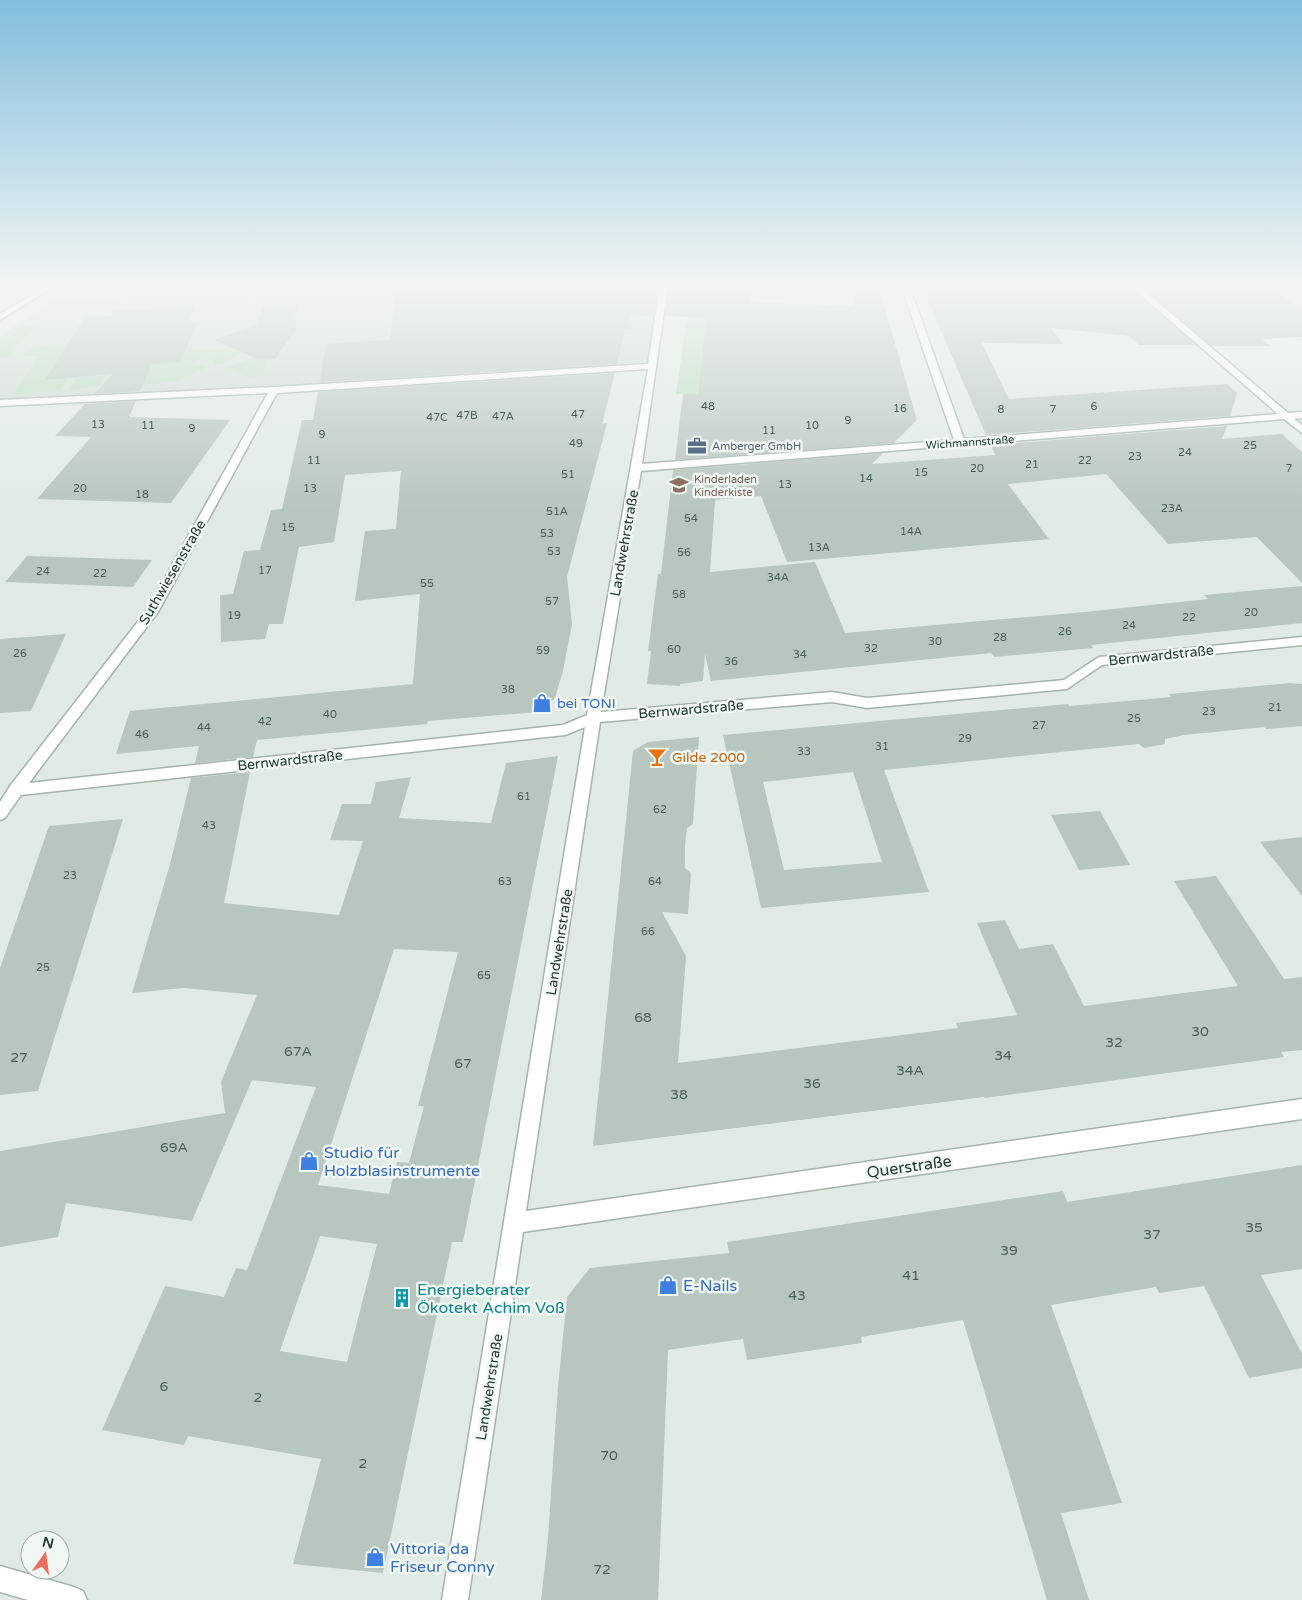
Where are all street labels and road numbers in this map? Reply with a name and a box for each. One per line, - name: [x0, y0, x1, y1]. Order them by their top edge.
- street label: Wichmannstraße: [925, 433, 1015, 452]
- street label: Landwehrstraße: [607, 488, 642, 598]
- street label: Suthwiesenstraße: [136, 517, 209, 628]
- street label: Bernwardstraße: [1108, 642, 1215, 669]
- street label: Bernwardstraße: [638, 696, 745, 723]
- street label: Bernwardstraße: [237, 747, 344, 774]
- street label: Landwehrstraße: [543, 887, 576, 997]
- street label: Querstraße: [865, 1151, 953, 1183]
- street label: Landwehrstraße: [473, 1332, 506, 1442]

